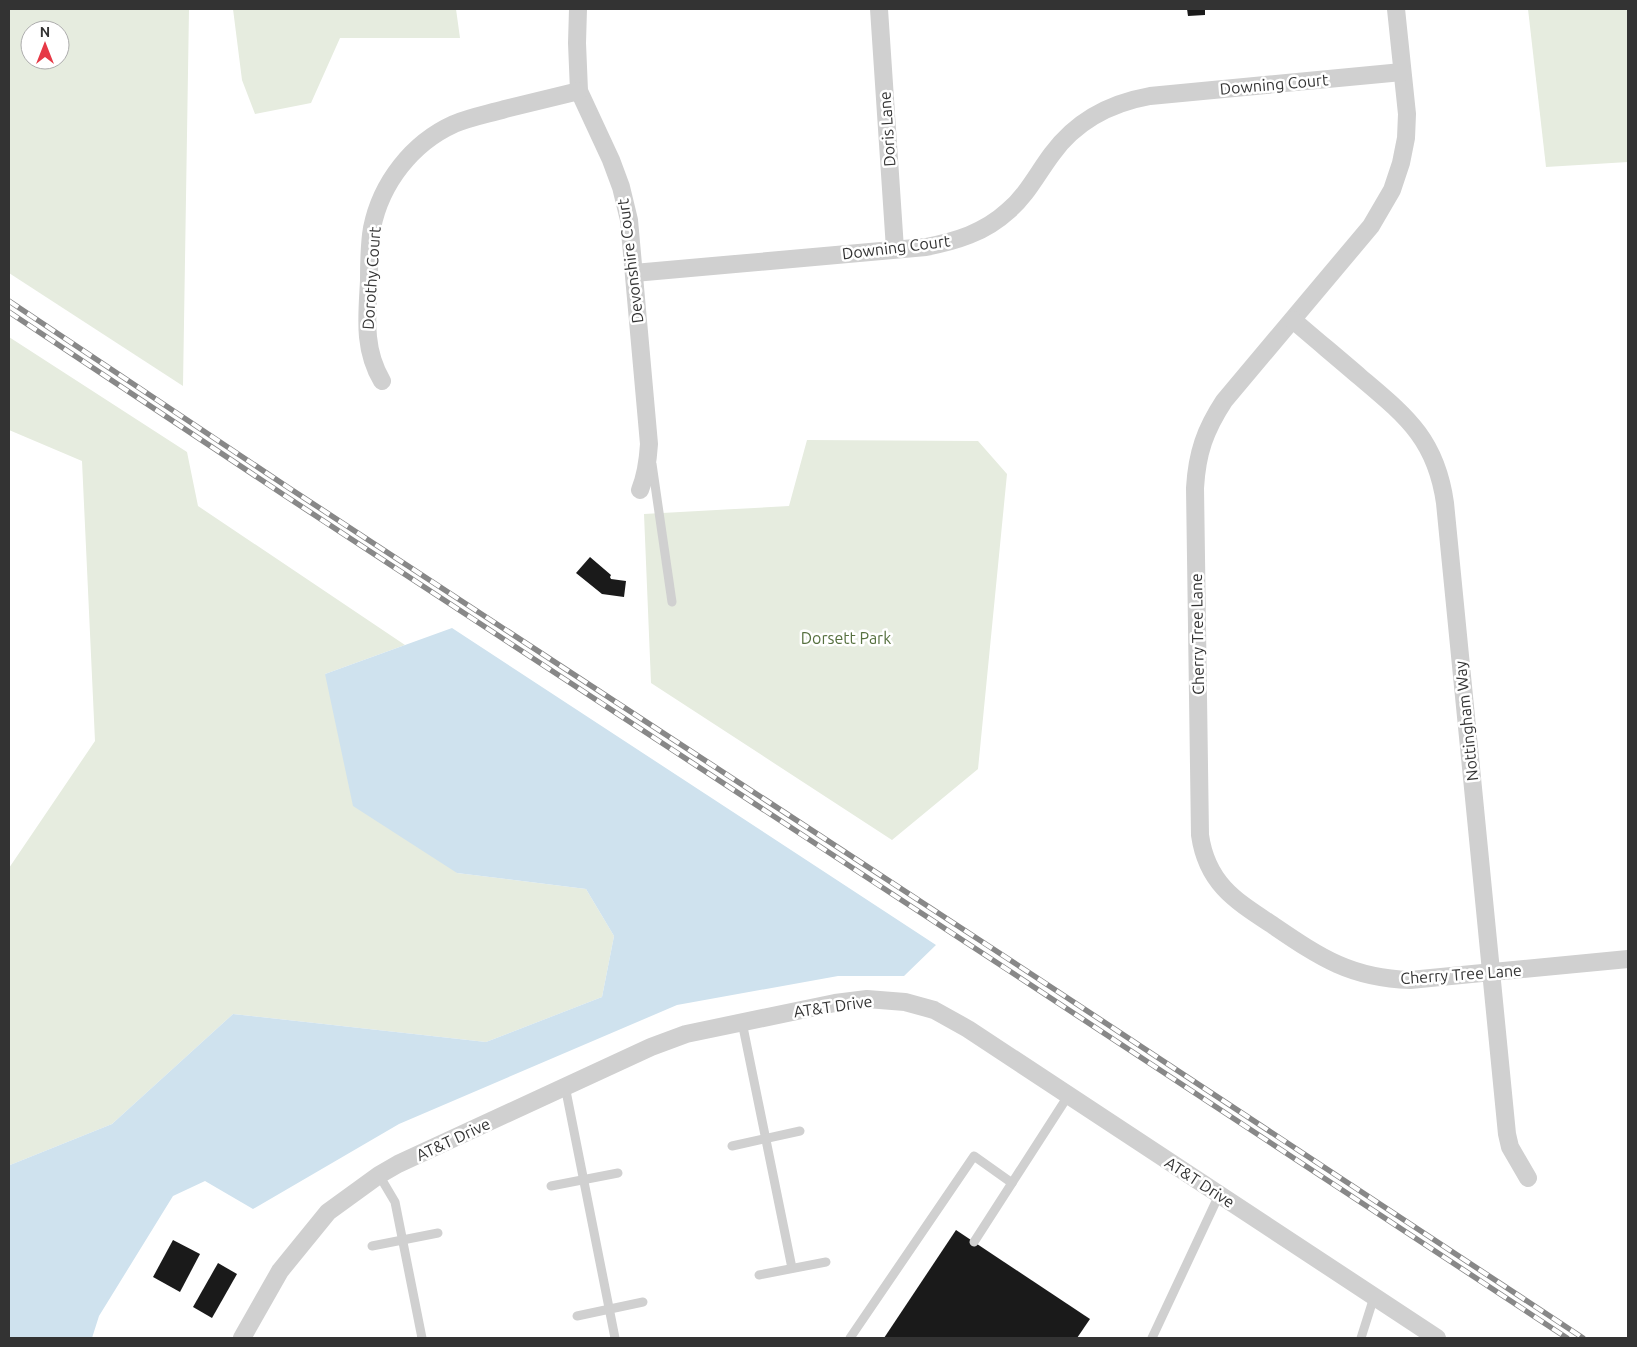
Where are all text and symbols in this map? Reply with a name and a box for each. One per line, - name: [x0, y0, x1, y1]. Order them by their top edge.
- north arrow: [20, 20, 70, 70]
- text: N: [40, 24, 50, 40]
- street label: Downing Court: [1219, 70, 1330, 98]
- street label: Doris Lane: [875, 91, 899, 167]
- street label: Devonshire Court: [613, 197, 647, 324]
- street label: Dorothy Court: [358, 225, 384, 330]
- street label: Downing Court: [841, 231, 952, 263]
- street label: Cherry Tree Lane: [1187, 573, 1207, 695]
- park label: Dorsett Park: [801, 629, 891, 647]
- street label: Nottingham Way: [1451, 660, 1481, 782]
- street label: Cherry Tree Lane: [1400, 961, 1522, 987]
- street label: AT&T Drive: [793, 992, 873, 1020]
- street label: AT&T Drive: [413, 1114, 493, 1164]
- street label: AT&T Drive: [1162, 1153, 1238, 1211]

